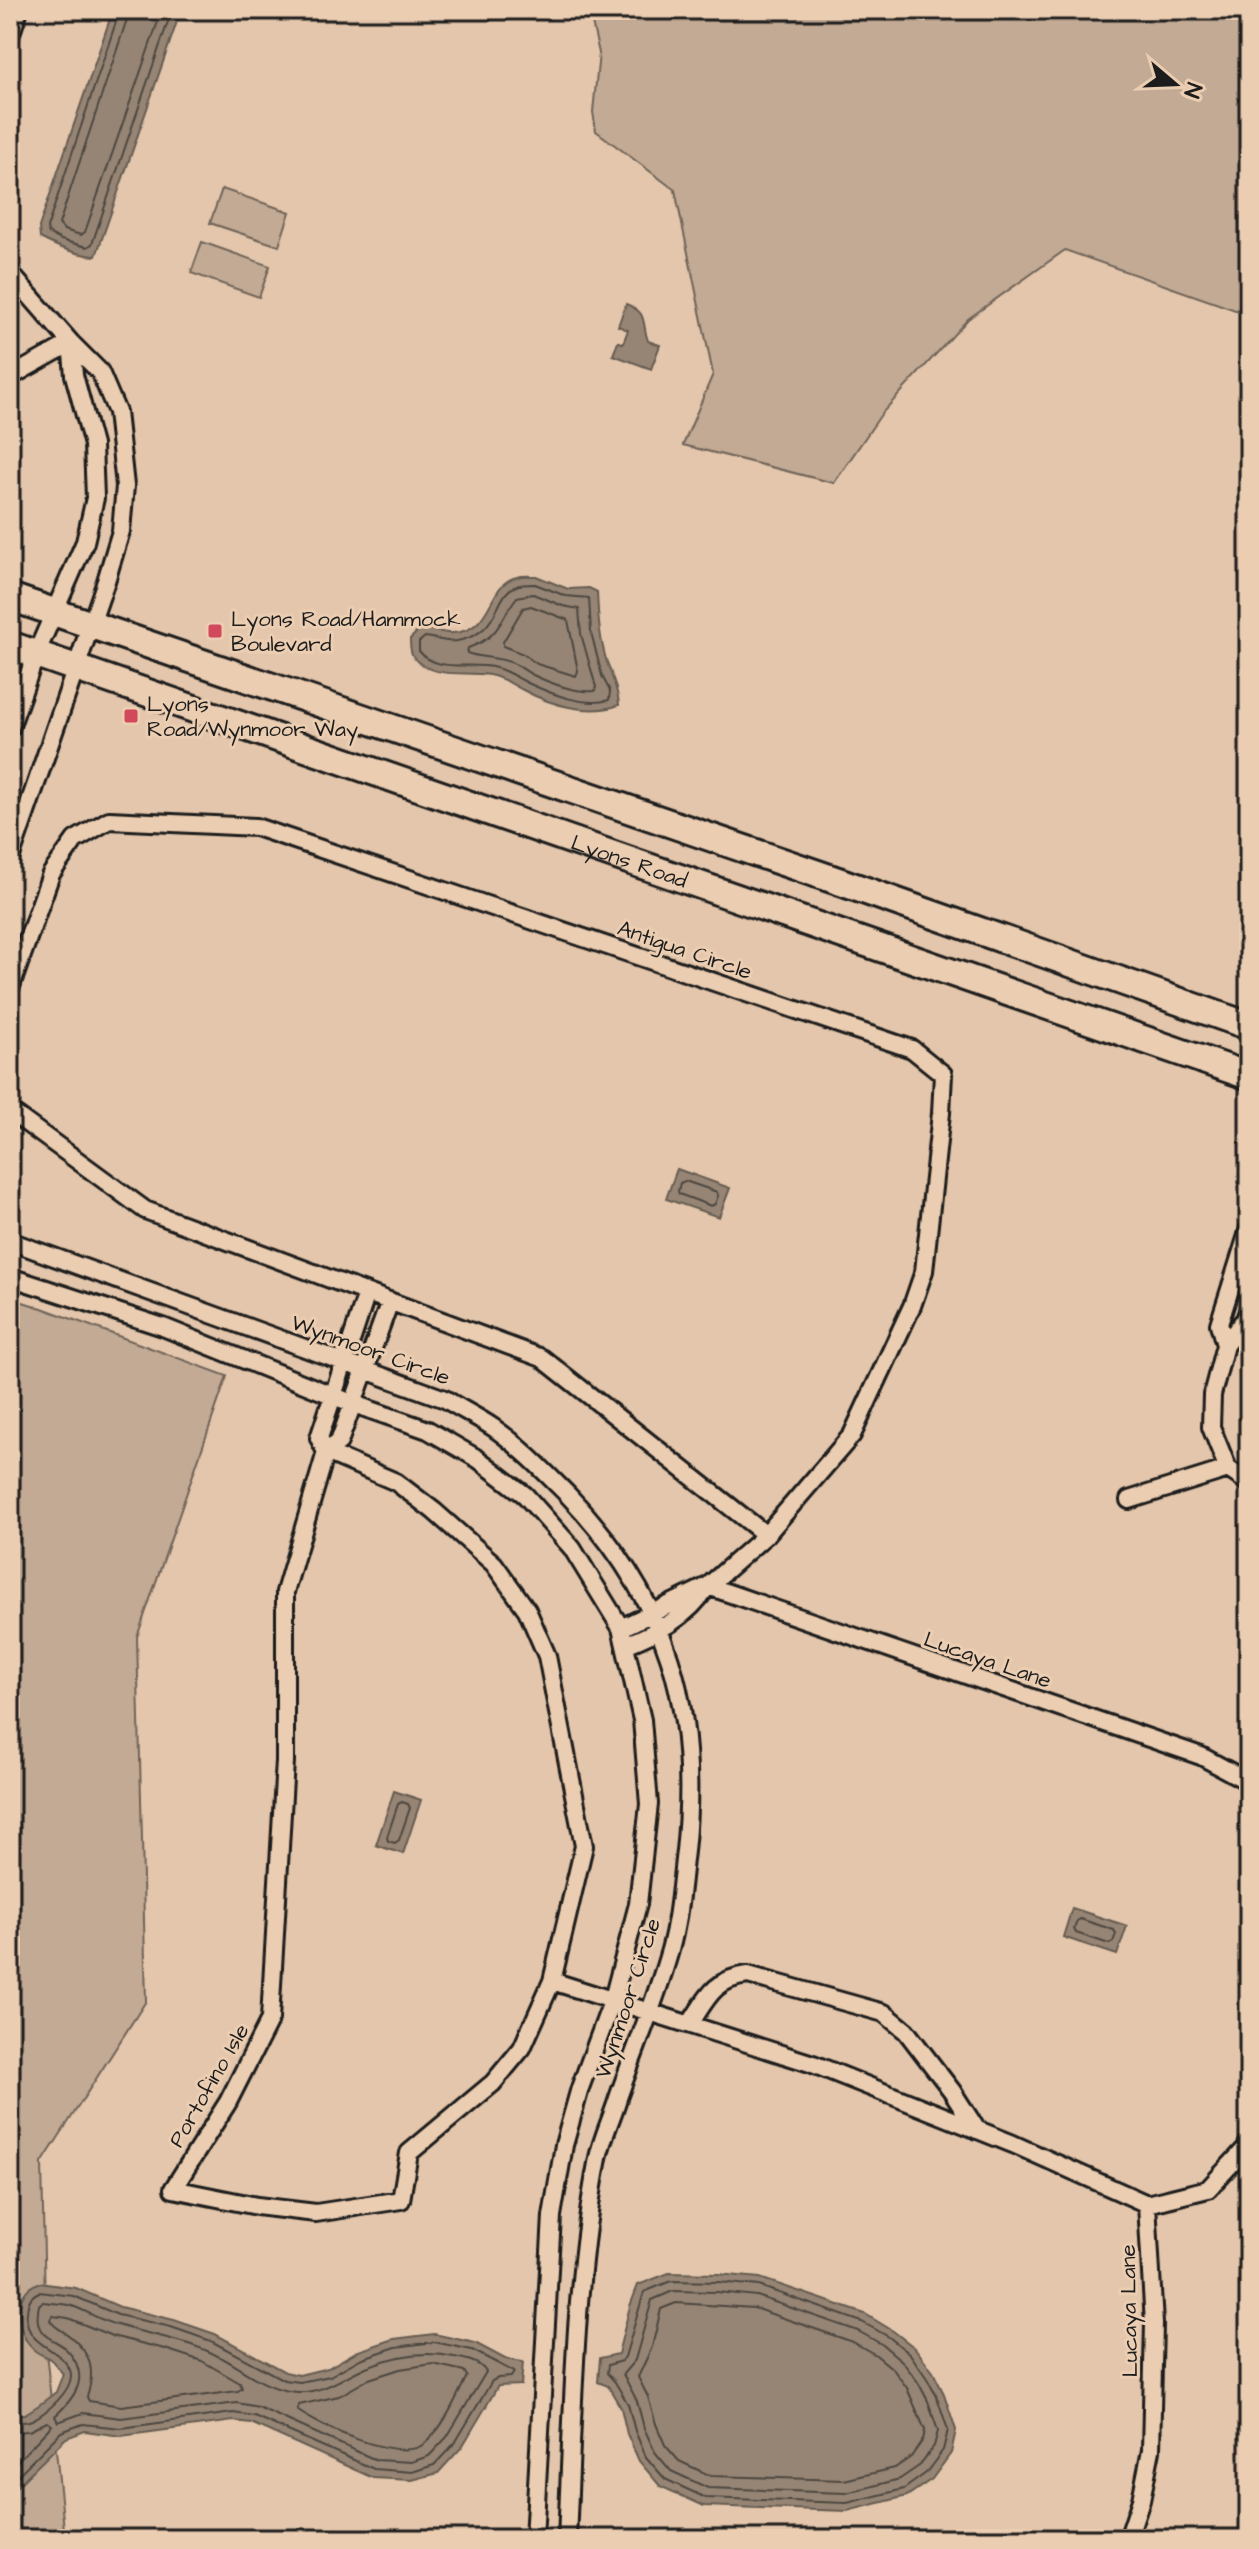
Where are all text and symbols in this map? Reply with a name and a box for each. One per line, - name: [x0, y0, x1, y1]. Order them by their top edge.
- north arrow: [1135, 44, 1215, 124]
- text: N: [1176, 78, 1209, 102]
- place label: Lyons Road/Hammock Boulevard: [231, 604, 461, 660]
- marker: Lyons Road/Hammock Boulevard: [206, 622, 224, 640]
- place label: Lyons Road/Wynmoor Way: [147, 689, 358, 746]
- marker: Lyons Road/Wynmoor Way: [122, 707, 140, 725]
- street label: Lyons Road: [567, 827, 691, 896]
- street label: Antigua Circle: [613, 913, 756, 989]
- street label: Wynmoor Circle: [286, 1307, 454, 1394]
- street label: Lucaya Lane: [919, 1624, 1055, 1698]
- street label: Wynmoor Circle: [588, 1914, 670, 2083]
- street label: Portofino Isle: [161, 2018, 257, 2153]
- street label: Lucaya Lane: [1113, 2244, 1147, 2378]

